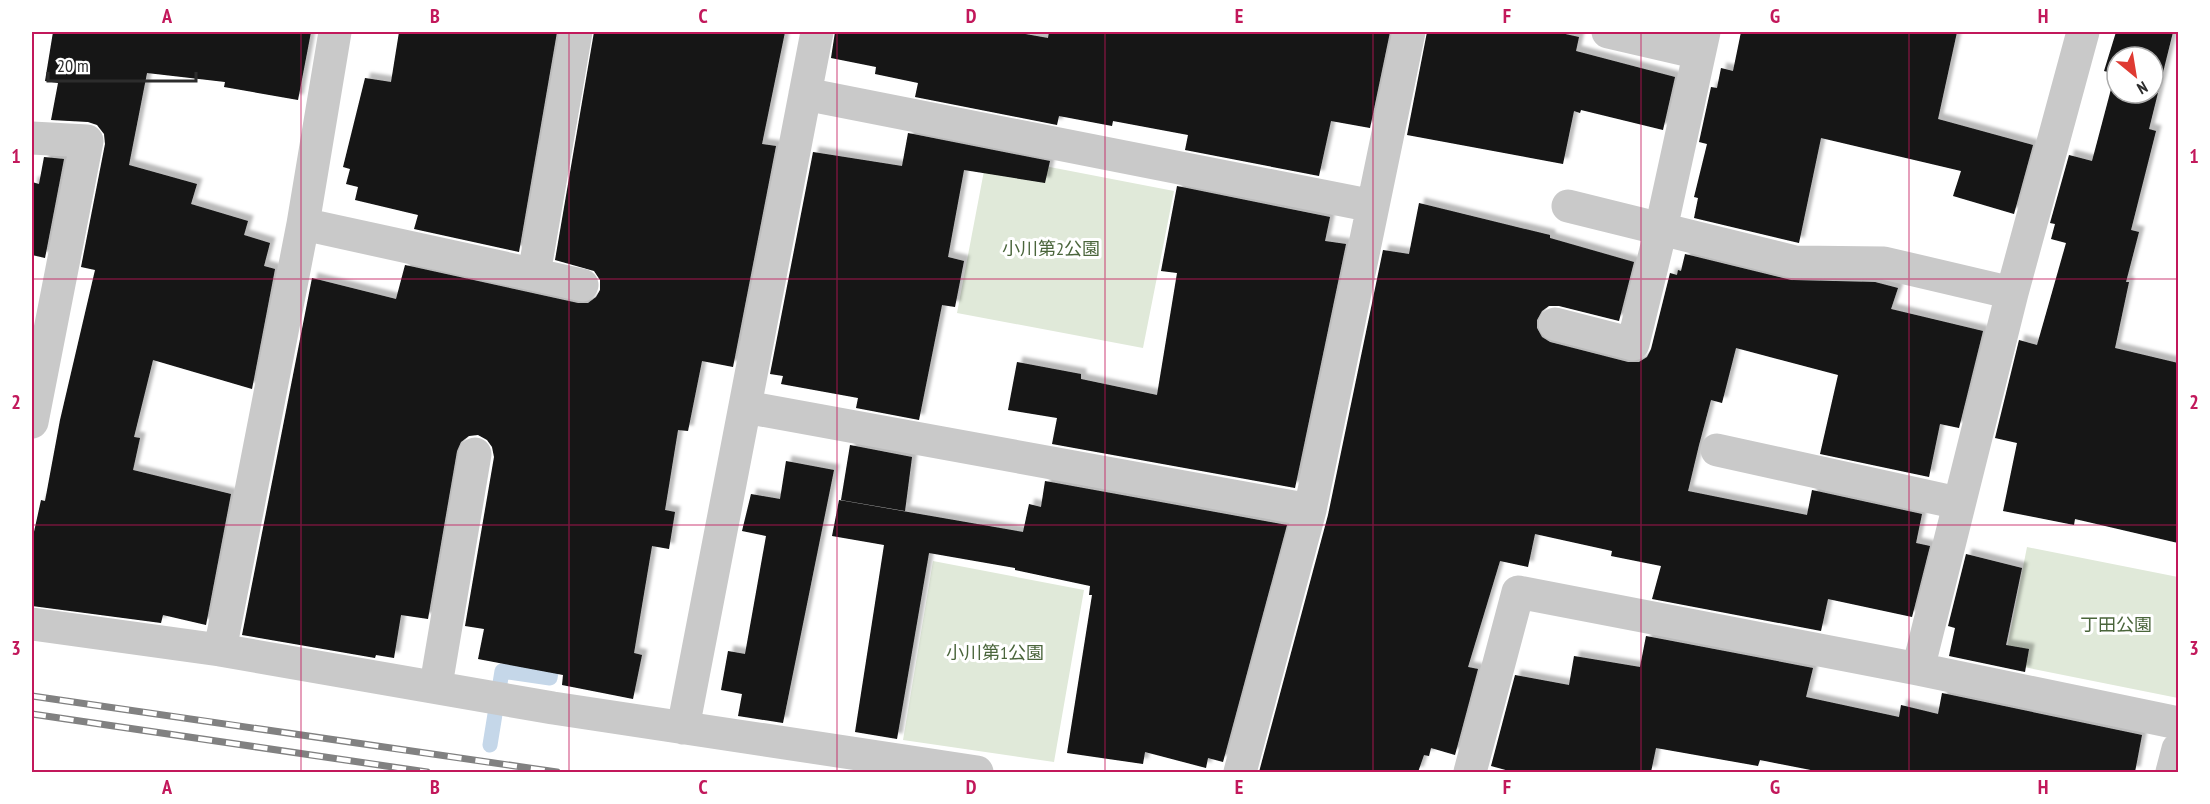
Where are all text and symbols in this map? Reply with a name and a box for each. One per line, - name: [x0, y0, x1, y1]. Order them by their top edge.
- text: A: [161, 3, 173, 29]
- text: B: [430, 3, 440, 29]
- text: C: [698, 3, 708, 29]
- text: D: [966, 3, 977, 29]
- text: E: [1235, 3, 1243, 29]
- text: F: [1503, 3, 1511, 29]
- text: G: [1770, 3, 1780, 29]
- text: H: [2038, 3, 2048, 29]
- scale bar: [48, 45, 196, 83]
- north arrow: [2105, 45, 2165, 105]
- text: 20 m: [57, 54, 89, 77]
- text: N: [2134, 77, 2151, 99]
- text: 1: [11, 143, 21, 169]
- text: 1: [2189, 143, 2199, 169]
- park label: 小川第2公園: [1002, 237, 1100, 260]
- text: 2: [11, 389, 21, 415]
- text: 2: [2189, 389, 2199, 415]
- park label: 丁田公園: [2080, 613, 2152, 636]
- text: 3: [11, 635, 21, 661]
- text: 3: [2189, 635, 2199, 661]
- park label: 小川第1公園: [946, 641, 1044, 664]
- text: A: [161, 774, 173, 800]
- text: B: [430, 774, 440, 800]
- text: C: [698, 774, 708, 800]
- text: D: [966, 774, 977, 800]
- text: E: [1235, 774, 1243, 800]
- text: F: [1503, 774, 1511, 800]
- text: G: [1770, 774, 1780, 800]
- text: H: [2038, 774, 2048, 800]

